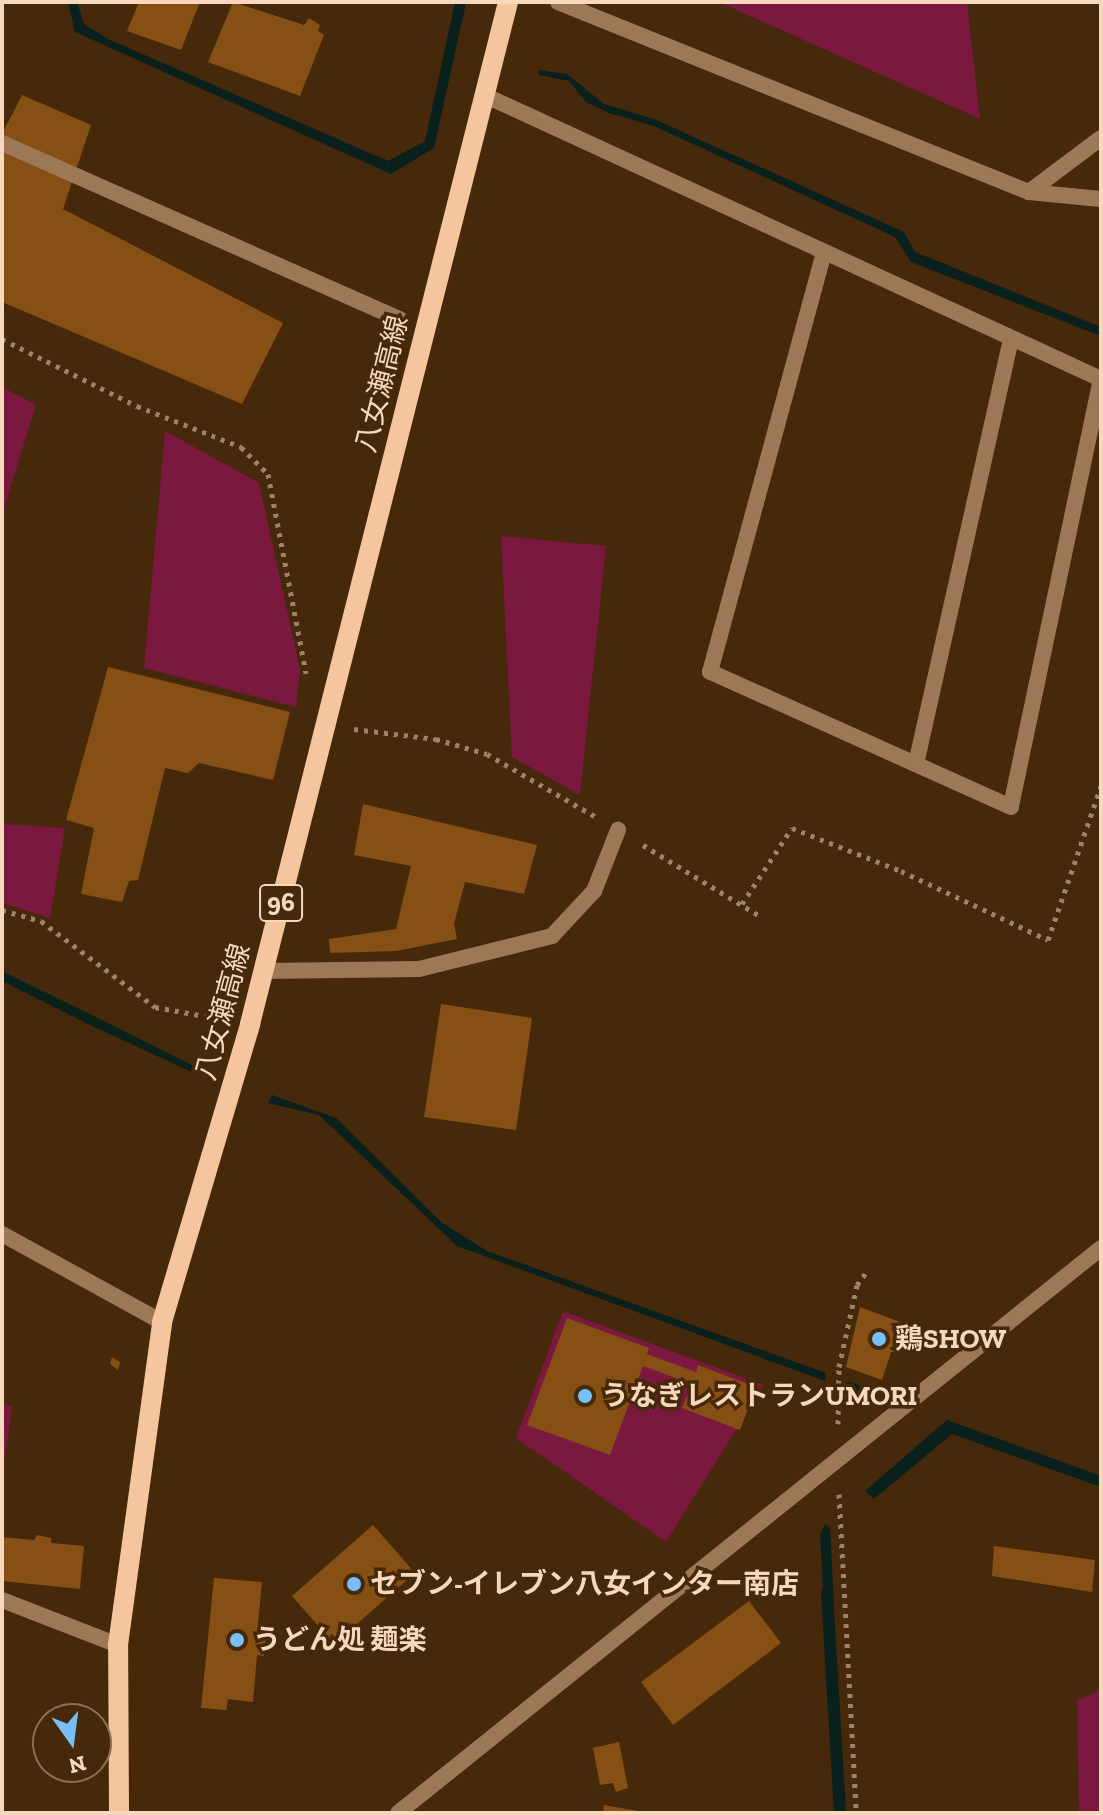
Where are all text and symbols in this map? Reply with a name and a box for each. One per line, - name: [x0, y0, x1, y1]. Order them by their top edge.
- street label: 八女瀬高線: [349, 312, 415, 456]
- road number: 96: [259, 881, 303, 925]
- street label: 八女瀬高線: [189, 940, 257, 1084]
- place label: 鶏SHOW: [895, 1322, 1007, 1356]
- marker: 鶏SHOW: [870, 1330, 888, 1348]
- place label: うなぎレストランUMORI: [601, 1379, 917, 1413]
- marker: うなぎレストランUMORI: [576, 1387, 594, 1405]
- place label: セブン-イレブン八女インター南店: [370, 1567, 799, 1601]
- marker: セブン-イレブン八女インター南店: [345, 1575, 363, 1593]
- place label: うどん処 麺楽: [253, 1623, 426, 1657]
- marker: うどん処 麺楽: [228, 1631, 246, 1649]
- north arrow: [32, 1703, 112, 1783]
- text: N: [66, 1750, 89, 1780]

